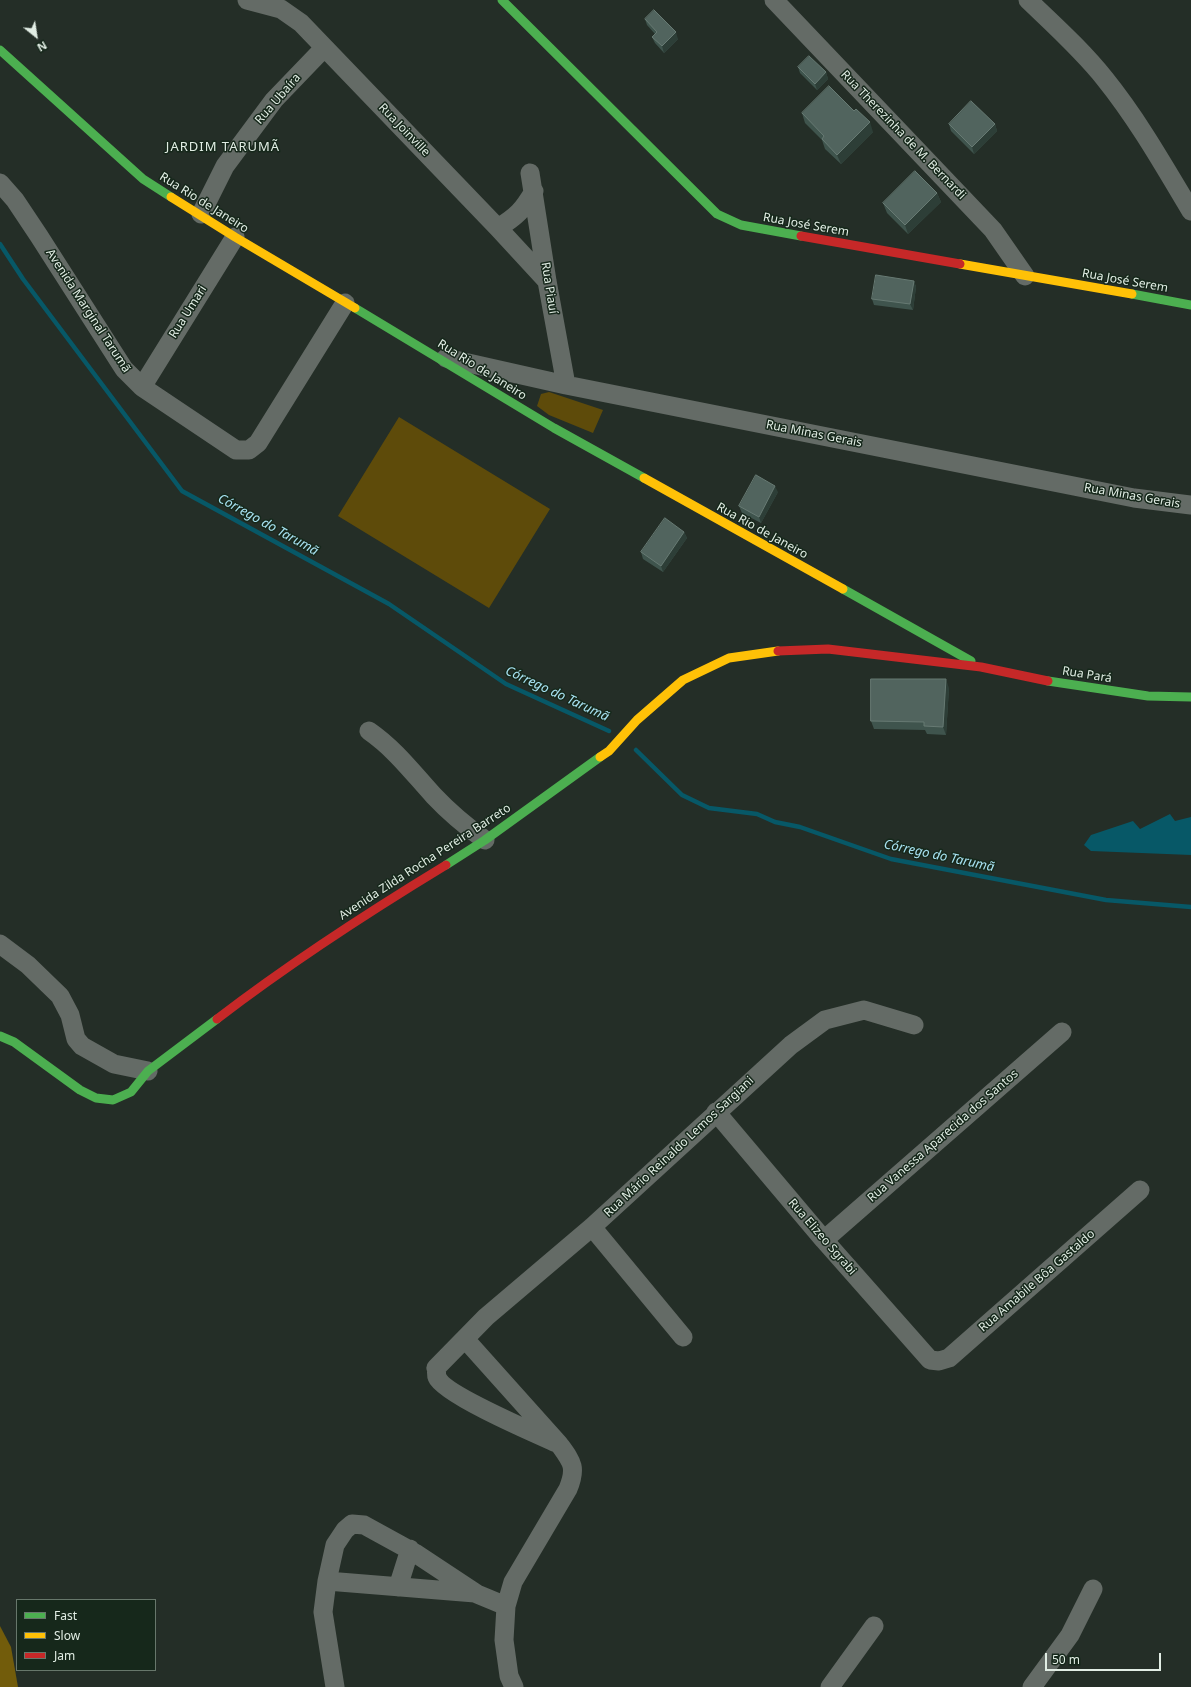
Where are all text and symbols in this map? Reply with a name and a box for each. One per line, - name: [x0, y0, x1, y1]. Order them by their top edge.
- north arrow: [16, 16, 56, 56]
- text: N: [35, 38, 50, 56]
- street label: Rua Therezinha de M. Bernardi: [837, 68, 969, 202]
- street label: Rua Ubaíra: [252, 71, 304, 127]
- street label: Rua Joinville: [375, 101, 433, 159]
- district label: JARDIM TARUMÃ: [166, 139, 280, 155]
- street label: Rua Rio de Janeiro: [157, 170, 251, 236]
- street label: Rua José Serem: [762, 210, 850, 240]
- street label: Avenida Marginal Tarumã: [43, 247, 133, 375]
- street label: Rua Piauí: [538, 261, 560, 315]
- street label: Rua José Serem: [1081, 266, 1169, 296]
- street label: Rua Umari: [166, 283, 210, 341]
- street label: Rua Rio de Janeiro: [435, 337, 529, 403]
- street label: Rua Minas Gerais: [765, 418, 863, 450]
- street label: Rua Minas Gerais: [1083, 480, 1181, 512]
- water label: Córrego do Tarumã: [215, 491, 321, 559]
- street label: Rua Rio de Janeiro: [714, 500, 810, 562]
- water label: Córrego do Tarumã: [503, 663, 611, 725]
- street label: Rua Pará: [1061, 664, 1113, 686]
- street label: Avenida Zilda Rocha Pereira Barreto: [336, 801, 514, 923]
- water label: Córrego do Tarumã: [882, 837, 996, 875]
- street label: Rua Vanessa Aparecida dos Santos: [865, 1067, 1021, 1205]
- street label: Rua Mário Reinaldo Lemos Sargiani: [601, 1074, 757, 1220]
- street label: Rua Elizeo Sgrabi: [785, 1196, 859, 1278]
- street label: Rua Amabile Bôa Gastaldo: [976, 1227, 1098, 1335]
- legend: [16, 1599, 156, 1671]
- text: Fast: [54, 1607, 77, 1624]
- text: Slow: [54, 1627, 80, 1644]
- scale bar: [1047, 1645, 1163, 1671]
- text: Jam: [54, 1647, 75, 1664]
- text: 50 m: [1052, 1651, 1080, 1668]

